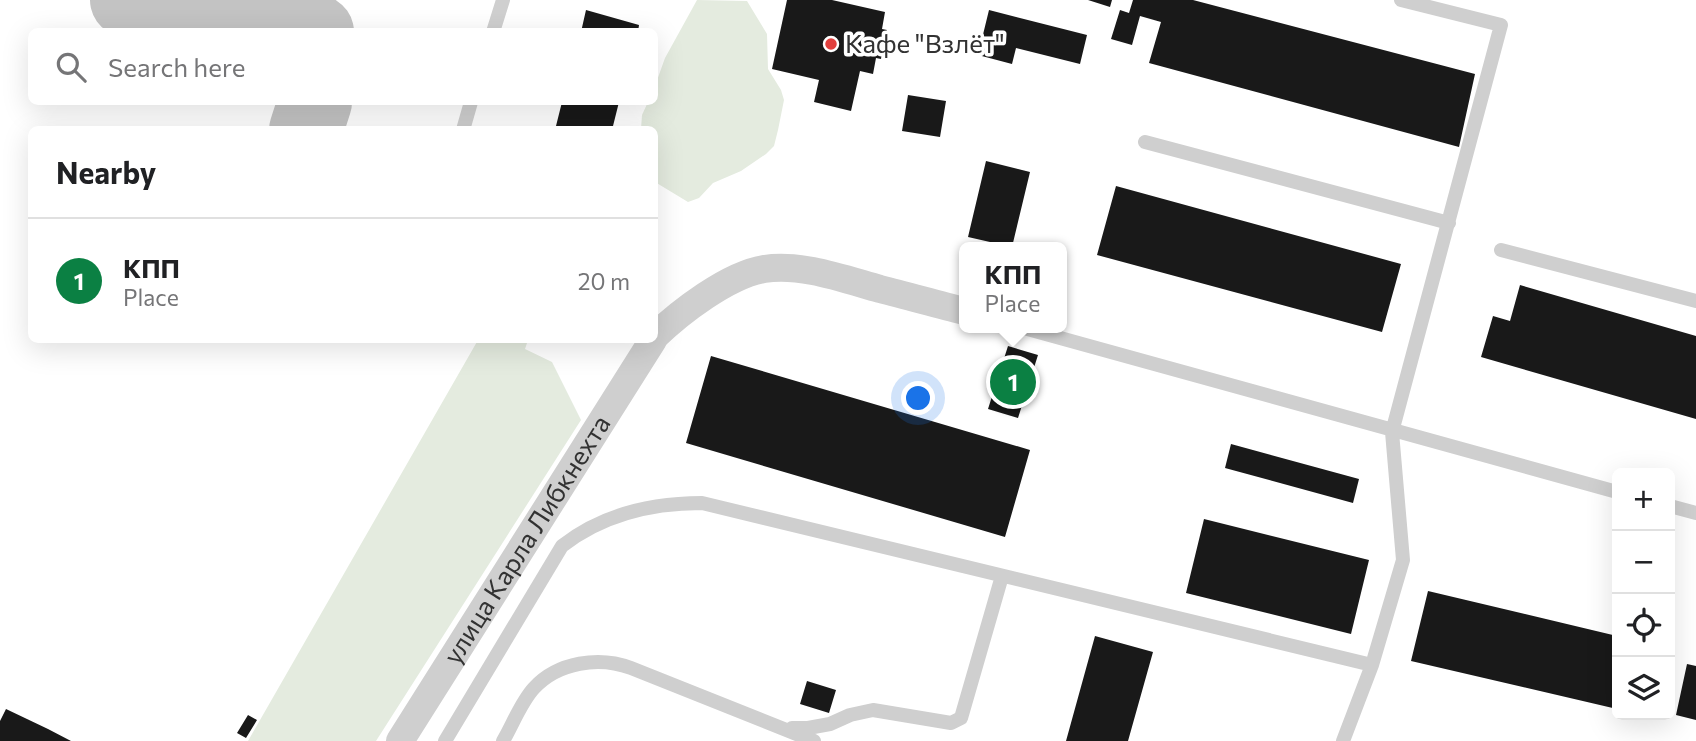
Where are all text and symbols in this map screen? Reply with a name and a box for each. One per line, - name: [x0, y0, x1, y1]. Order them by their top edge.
- place label: Кафе "Взлёт": [845, 27, 1005, 58]
- search box: [28, 28, 658, 105]
- marker: Кафе "Взлёт": [823, 36, 839, 52]
- icon: search: [52, 48, 90, 86]
- text: Search here: [108, 51, 246, 82]
- text: Nearby: [56, 153, 156, 190]
- popup: [959, 242, 1067, 333]
- text: КПП: [123, 252, 180, 283]
- text: КПП: [985, 258, 1041, 289]
- text: 1: [74, 267, 84, 295]
- text: 20 m: [578, 267, 630, 295]
- text: Place: [123, 283, 179, 311]
- text: Place: [985, 289, 1040, 317]
- pin: 1: [990, 356, 1036, 408]
- your location: [901, 381, 935, 415]
- street label: улица Карла Либкнехта: [436, 409, 616, 669]
- map controls: [1612, 468, 1675, 720]
- button: +: [1612, 468, 1675, 531]
- button: −: [1612, 531, 1675, 594]
- button: locate: [1612, 594, 1675, 657]
- button: layers: [1612, 657, 1675, 720]

